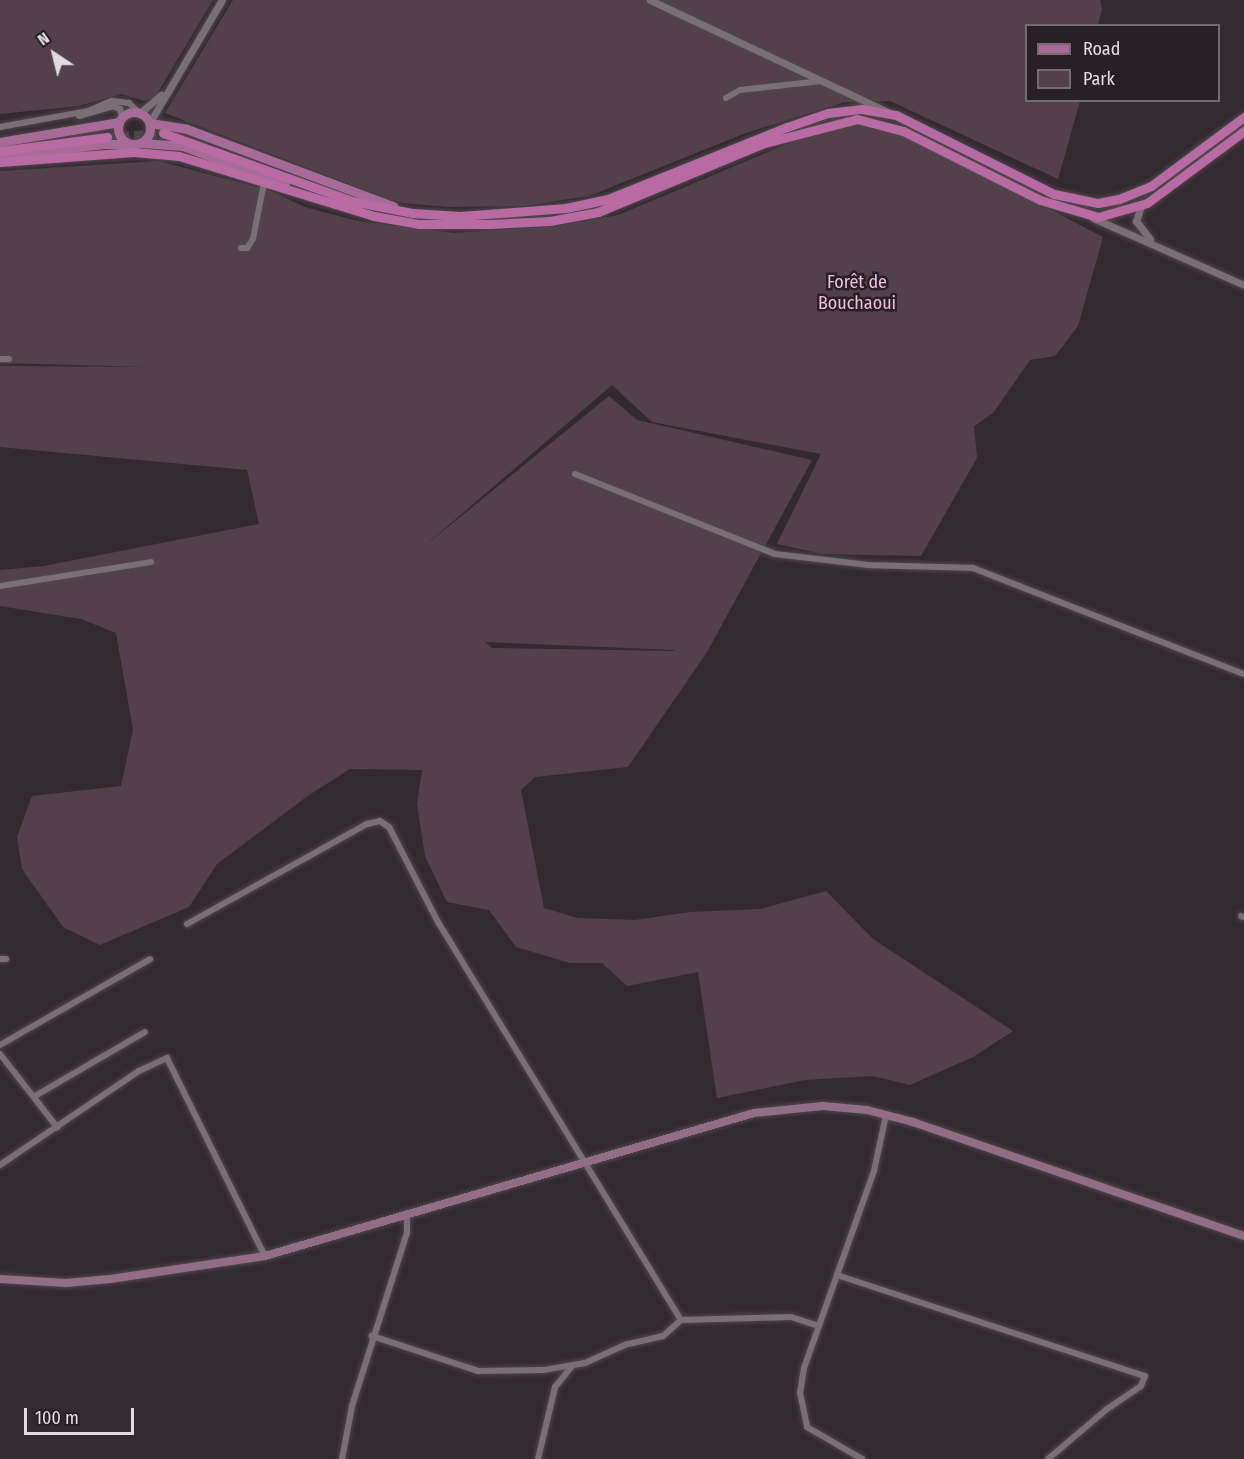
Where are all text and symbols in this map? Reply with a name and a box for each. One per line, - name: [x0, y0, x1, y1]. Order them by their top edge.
- north arrow: [24, 24, 84, 84]
- legend: [1025, 24, 1220, 102]
- text: N: [34, 28, 53, 49]
- text: Road: [1083, 38, 1120, 60]
- text: Park: [1083, 68, 1115, 90]
- park label: Forêt de Bouchaoui: [818, 272, 896, 314]
- scale bar: [27, 1396, 136, 1434]
- text: 100 m: [35, 1407, 79, 1429]

